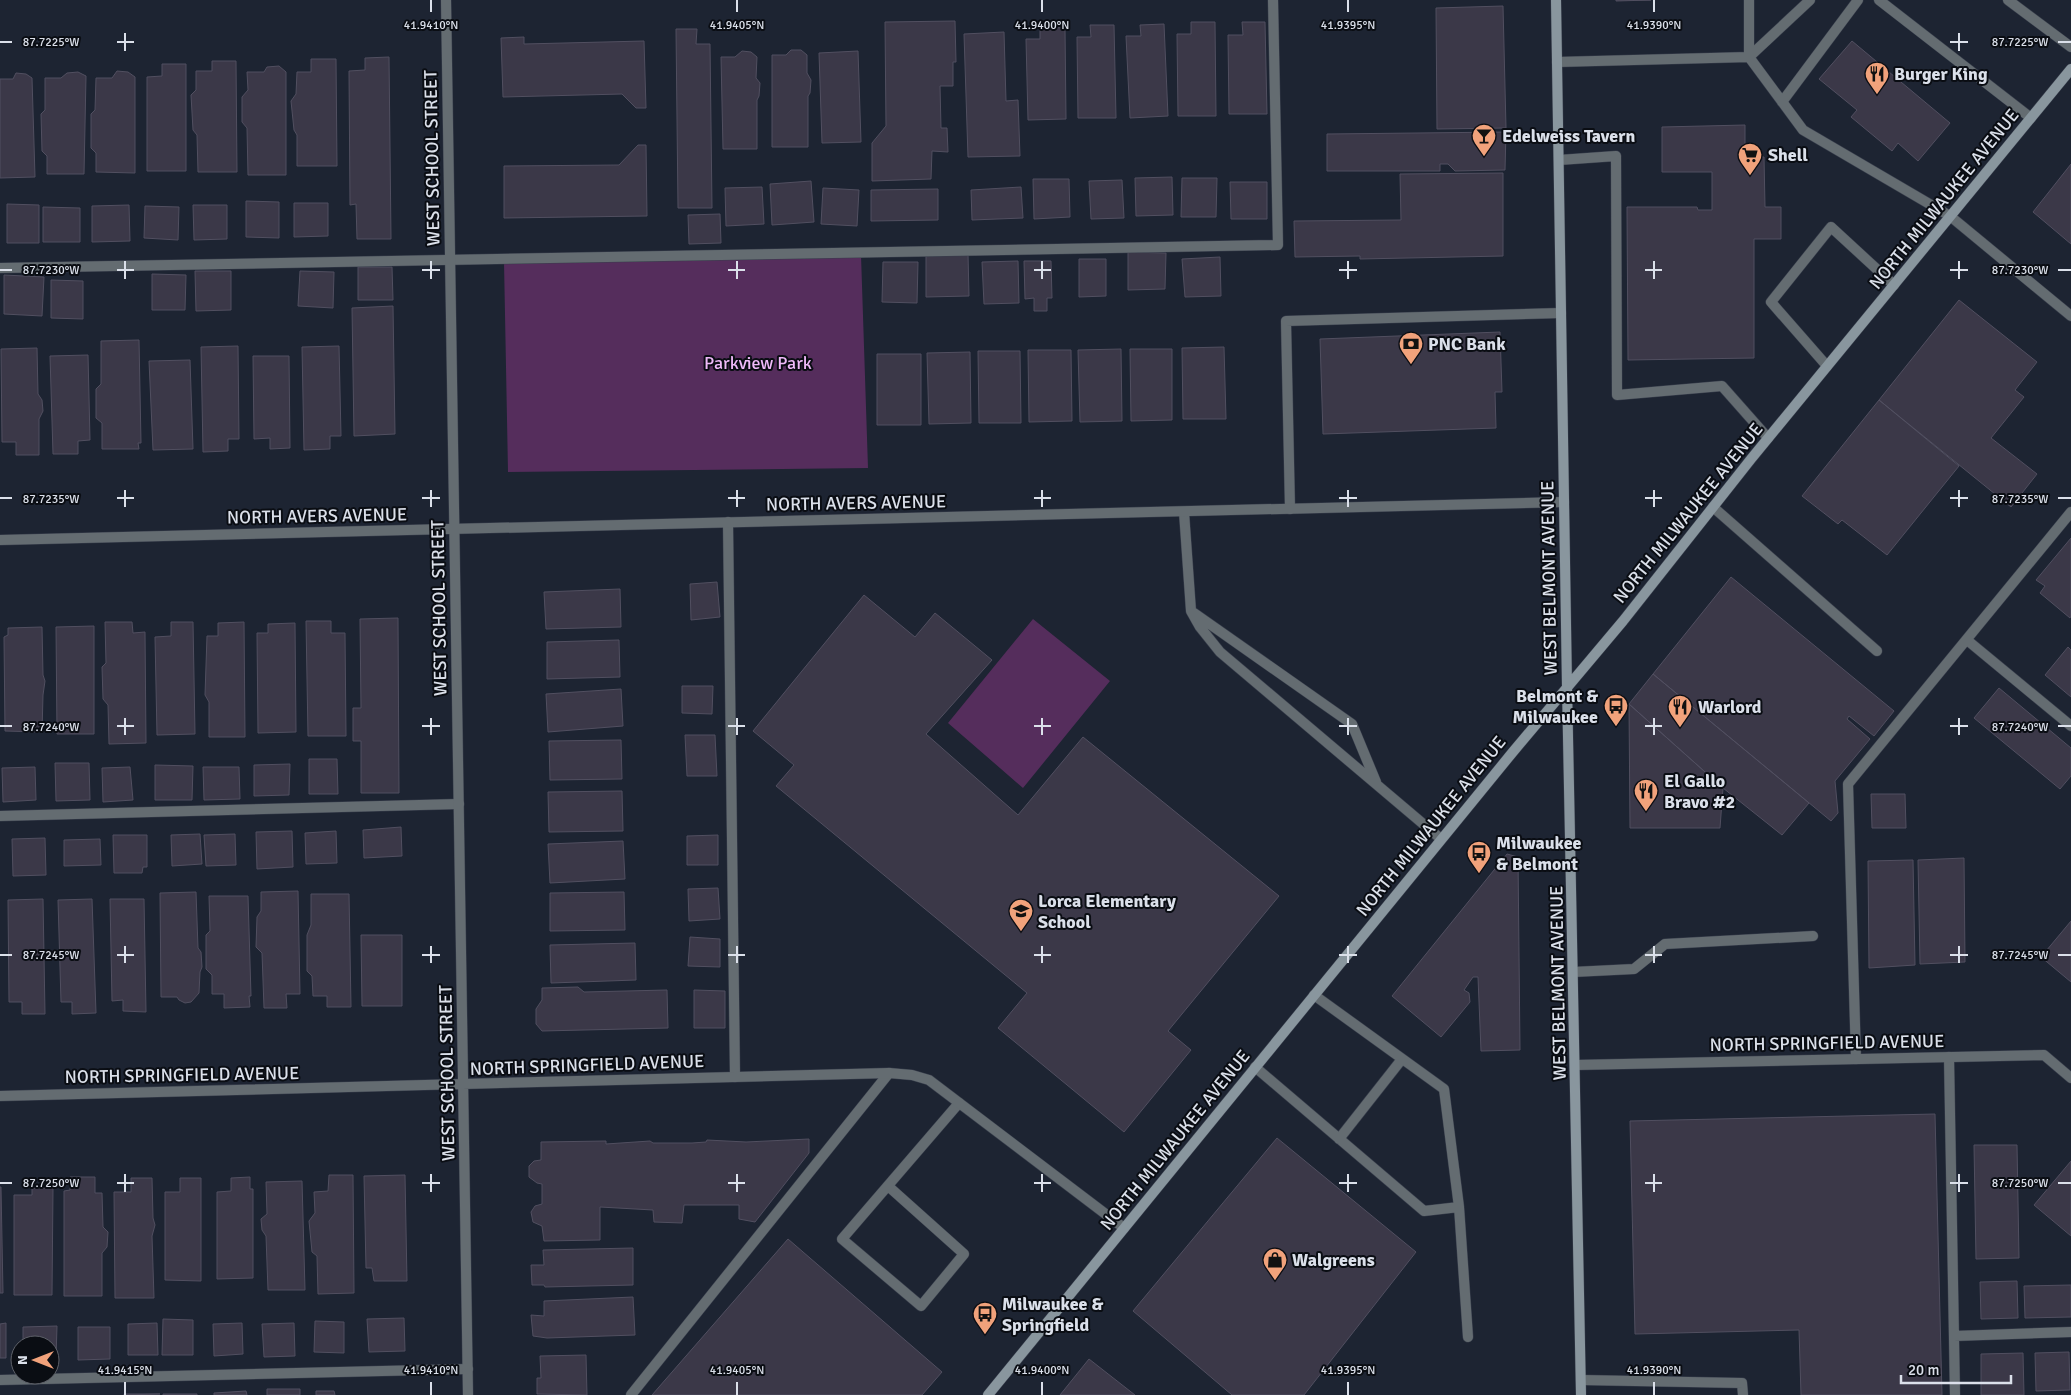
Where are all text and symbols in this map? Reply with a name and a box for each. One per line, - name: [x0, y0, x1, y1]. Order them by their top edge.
- text: 41.9410°N: [404, 18, 458, 33]
- text: 41.9405°N: [710, 18, 764, 33]
- text: 41.9400°N: [1015, 18, 1069, 33]
- text: 41.9395°N: [1321, 18, 1375, 33]
- text: 41.9390°N: [1627, 18, 1681, 33]
- text: 87.7225°W: [23, 35, 79, 50]
- text: 87.7225°W: [1992, 35, 2048, 50]
- restaurant icon: Burger King: [1864, 61, 1890, 95]
- place label: Burger King: [1894, 63, 1988, 85]
- street label: WEST SCHOOL STREET: [419, 70, 445, 246]
- street label: NORTH MILWAUKEE AVENUE: [1864, 104, 2024, 294]
- bar icon: Edelweiss Tavern: [1471, 123, 1497, 157]
- place label: Edelweiss Tavern: [1502, 125, 1635, 147]
- supermarket icon: Shell: [1737, 142, 1763, 176]
- place label: Shell: [1768, 144, 1808, 166]
- text: 87.7230°W: [23, 263, 79, 278]
- text: 87.7230°W: [1992, 263, 2048, 278]
- bank icon: PNC Bank: [1398, 331, 1424, 365]
- place label: PNC Bank: [1428, 333, 1506, 355]
- park label: Parkview Park: [704, 352, 812, 374]
- street label: NORTH MILWAUKEE AVENUE: [1608, 418, 1768, 608]
- street label: WEST BELMONT AVENUE: [1536, 481, 1562, 675]
- street label: NORTH AVERS AVENUE: [766, 490, 946, 516]
- text: 87.7235°W: [23, 492, 79, 507]
- text: 87.7235°W: [1992, 492, 2048, 507]
- street label: NORTH AVERS AVENUE: [227, 503, 407, 529]
- street label: WEST SCHOOL STREET: [426, 520, 452, 696]
- place label: Belmont & Milwaukee: [1512, 685, 1598, 728]
- bus stop icon: Belmont & Milwaukee: [1603, 693, 1629, 727]
- restaurant icon: Warlord: [1667, 694, 1693, 728]
- place label: Warlord: [1698, 696, 1762, 718]
- text: 87.7240°W: [23, 720, 79, 735]
- text: 87.7240°W: [1992, 720, 2048, 735]
- street label: NORTH MILWAUKEE AVENUE: [1351, 731, 1511, 921]
- place label: El Gallo Bravo #2: [1664, 770, 1735, 813]
- restaurant icon: El Gallo Bravo #2: [1633, 778, 1659, 812]
- place label: Milwaukee & Belmont: [1496, 832, 1582, 875]
- bus stop icon: Milwaukee & Belmont: [1466, 840, 1492, 874]
- street label: WEST BELMONT AVENUE: [1545, 886, 1571, 1080]
- place label: Lorca Elementary School: [1038, 890, 1176, 933]
- school or university icon: Lorca Elementary School: [1008, 898, 1034, 932]
- text: 87.7245°W: [23, 948, 79, 963]
- text: 87.7245°W: [1992, 948, 2048, 963]
- street label: WEST SCHOOL STREET: [434, 985, 460, 1161]
- street label: NORTH SPRINGFIELD AVENUE: [1710, 1030, 1944, 1056]
- street label: NORTH MILWAUKEE AVENUE: [1095, 1045, 1255, 1235]
- street label: NORTH SPRINGFIELD AVENUE: [469, 1050, 705, 1080]
- street label: NORTH SPRINGFIELD AVENUE: [65, 1062, 299, 1088]
- text: 87.7250°W: [23, 1176, 79, 1191]
- text: 87.7250°W: [1992, 1176, 2048, 1191]
- shop icon: Walgreens: [1262, 1247, 1288, 1281]
- place label: Walgreens: [1292, 1249, 1375, 1271]
- place label: Milwaukee & Springfield: [1002, 1293, 1103, 1336]
- bus stop icon: Milwaukee & Springfield: [972, 1301, 998, 1335]
- north arrow: [10, 1335, 60, 1385]
- scale bar: [1901, 1352, 2011, 1384]
- text: N: [14, 1355, 31, 1365]
- text: 20 m: [1908, 1361, 1939, 1379]
- text: 41.9415°N: [98, 1363, 152, 1378]
- text: 41.9410°N: [404, 1363, 458, 1378]
- text: 41.9405°N: [710, 1363, 764, 1378]
- text: 41.9400°N: [1015, 1363, 1069, 1378]
- text: 41.9395°N: [1321, 1363, 1375, 1378]
- text: 41.9390°N: [1627, 1363, 1681, 1378]

